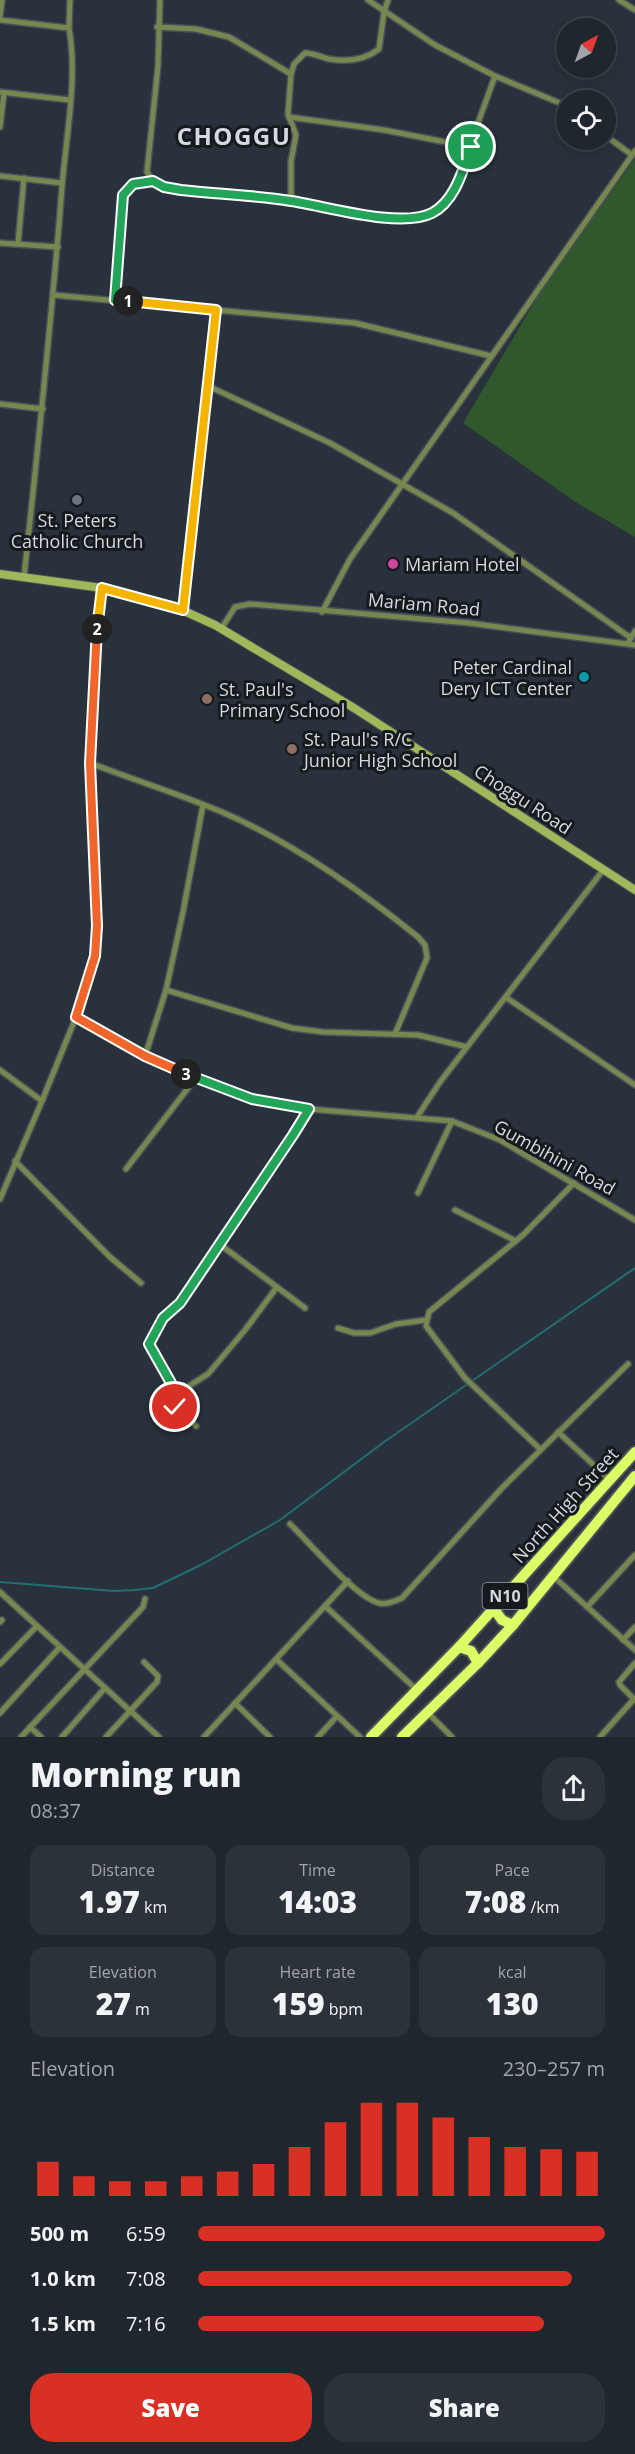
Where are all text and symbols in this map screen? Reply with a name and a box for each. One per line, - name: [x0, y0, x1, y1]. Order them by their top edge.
- north arrow: [556, 18, 616, 78]
- map controls: [556, 18, 616, 150]
- button: locate: [556, 90, 616, 150]
- district label: CHOGGU: [177, 119, 291, 152]
- pin: [445, 121, 496, 172]
- icon: arrive: [454, 130, 487, 163]
- pin: 1: [113, 286, 143, 316]
- text: 1: [123, 290, 133, 312]
- marker: St. Peters Catholic Church: [70, 493, 84, 507]
- place label: St. Peters Catholic Church: [11, 508, 143, 553]
- place label: Mariam Hotel: [405, 552, 520, 576]
- marker: Mariam Hotel: [386, 557, 400, 571]
- street label: Mariam Road: [367, 587, 481, 621]
- pin: 2: [82, 614, 112, 644]
- text: 2: [92, 618, 102, 640]
- place label: Peter Cardinal Dery ICT Center: [440, 655, 573, 700]
- marker: Peter Cardinal Dery ICT Center: [577, 670, 591, 684]
- place label: St. Paul's Primary School: [219, 677, 345, 722]
- marker: St. Paul's Primary School: [200, 692, 214, 706]
- place label: St. Paul's R/C Junior High School: [302, 727, 457, 772]
- marker: St. Paul's R/C Junior High School: [285, 742, 299, 756]
- street label: Choggu Road: [470, 759, 576, 839]
- pin: 3: [171, 1059, 201, 1089]
- text: 3: [181, 1063, 191, 1085]
- street label: Gumbihini Road: [490, 1114, 620, 1200]
- pin: [149, 1381, 200, 1432]
- icon: check: [158, 1390, 191, 1423]
- street label: North High Street: [507, 1442, 623, 1568]
- road number: N10: [482, 1583, 528, 1609]
- text: Morning run: [30, 1752, 242, 1797]
- button: share: [542, 1757, 605, 1820]
- text: 08:37: [30, 1797, 81, 1824]
- text: Distance: [91, 1859, 155, 1881]
- text: Time: [299, 1859, 336, 1881]
- text: Pace: [495, 1859, 530, 1881]
- text: 1.97: [78, 1881, 140, 1922]
- text: 14:03: [278, 1881, 357, 1922]
- text: 7:08: [465, 1881, 526, 1922]
- text: km: [140, 1896, 167, 1918]
- text: /km: [526, 1896, 559, 1918]
- text: Elevation: [89, 1961, 157, 1983]
- text: Heart rate: [279, 1961, 356, 1983]
- text: kcal: [498, 1961, 527, 1983]
- text: 27: [96, 1983, 131, 2024]
- text: 159: [272, 1983, 325, 2024]
- text: 130: [486, 1983, 539, 2024]
- text: m: [131, 1998, 150, 2020]
- text: bpm: [325, 1998, 363, 2020]
- text: Elevation: [30, 2055, 115, 2082]
- text: 230–257 m: [503, 2055, 605, 2082]
- text: 500 m: [30, 2220, 89, 2247]
- text: 6:59: [126, 2220, 166, 2247]
- text: 1.0 km: [30, 2265, 96, 2292]
- text: 7:08: [126, 2265, 166, 2292]
- text: 1.5 km: [30, 2310, 96, 2337]
- text: 7:16: [126, 2310, 166, 2337]
- button: Save: [30, 2373, 312, 2442]
- button: Share: [324, 2373, 605, 2442]

